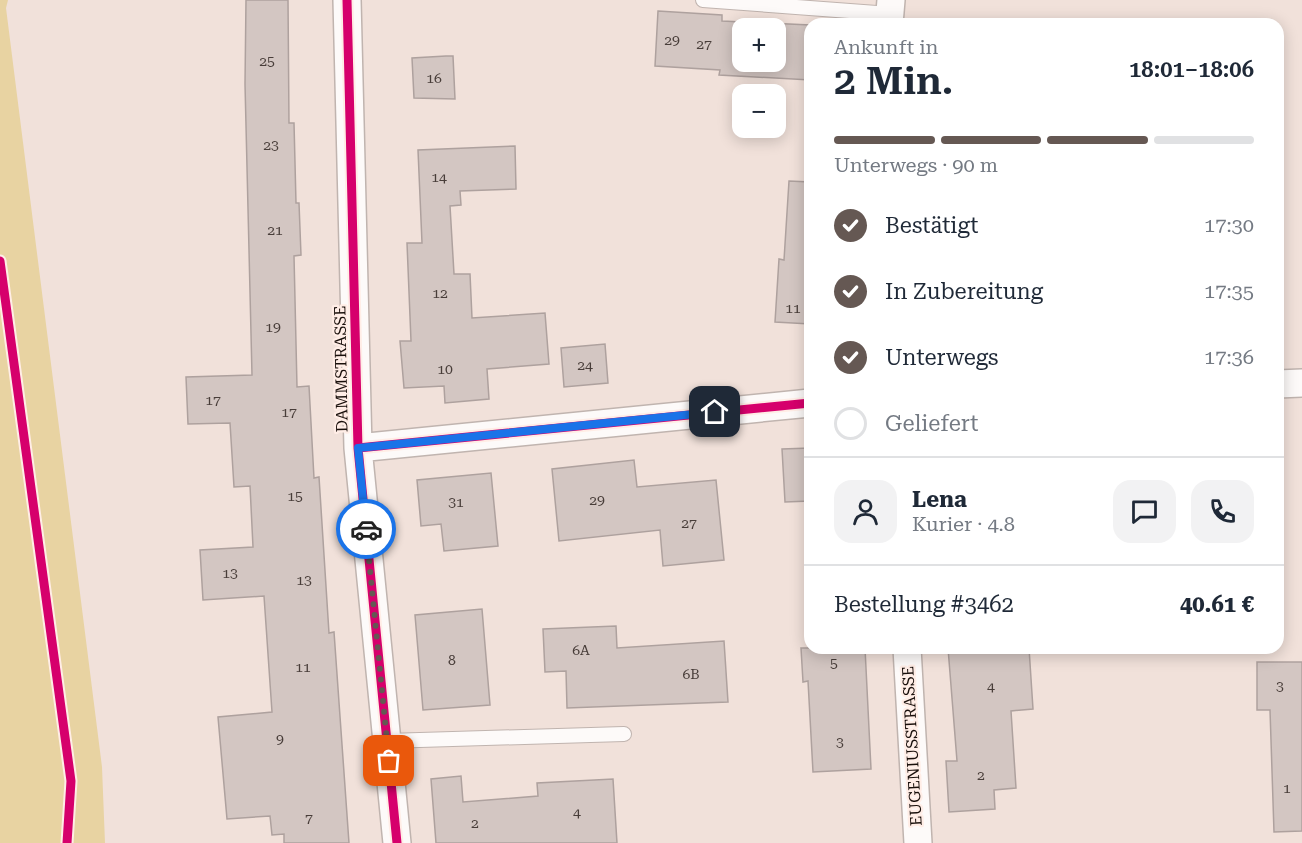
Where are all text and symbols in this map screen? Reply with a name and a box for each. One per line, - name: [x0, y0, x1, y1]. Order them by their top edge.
- map controls: [732, 18, 786, 138]
- button: +: [732, 18, 786, 72]
- house number: 29: [664, 32, 680, 48]
- text: Ankunft in: [834, 35, 938, 59]
- house number: 27: [696, 36, 712, 52]
- house number: 25: [259, 53, 275, 69]
- text: 18:01–18:06: [1129, 57, 1254, 82]
- text: 2 Min.: [834, 58, 953, 104]
- house number: 16: [426, 70, 442, 86]
- button: −: [732, 84, 786, 138]
- house number: 23: [263, 137, 279, 153]
- text: Unterwegs · 90 m: [834, 153, 998, 177]
- house number: 14: [431, 169, 447, 185]
- icon: check: [834, 209, 867, 242]
- text: Bestätigt: [885, 213, 978, 238]
- text: 17:30: [1204, 213, 1254, 237]
- house number: 21: [267, 222, 283, 238]
- icon: check: [834, 275, 867, 308]
- text: In Zubereitung: [885, 279, 1043, 304]
- text: 17:35: [1204, 279, 1254, 303]
- house number: 12: [432, 285, 448, 301]
- house number: 11: [785, 300, 801, 316]
- street label: DAMMSTRASSE: [330, 305, 352, 433]
- house number: 19: [265, 319, 281, 335]
- icon: check: [834, 341, 867, 374]
- text: Unterwegs: [885, 345, 999, 370]
- text: 17:36: [1204, 345, 1254, 369]
- house number: 24: [577, 357, 593, 373]
- house number: 10: [437, 361, 453, 377]
- pin: [689, 386, 740, 437]
- house number: 17: [205, 392, 221, 408]
- icon: home: [698, 395, 731, 428]
- house number: 17: [281, 404, 297, 420]
- text: Geliefert: [885, 411, 978, 436]
- button: person: [834, 480, 897, 543]
- button: chat: [1113, 480, 1176, 543]
- button: phone: [1191, 480, 1254, 543]
- text: Lena: [912, 487, 967, 512]
- house number: 15: [287, 488, 303, 504]
- house number: 29: [589, 492, 605, 508]
- house number: 31: [448, 494, 464, 510]
- courier: [336, 499, 396, 559]
- text: Kurier · 4.8: [912, 512, 1015, 536]
- icon: car: [350, 513, 383, 546]
- house number: 27: [681, 515, 697, 531]
- house number: 13: [222, 565, 238, 581]
- house number: 13: [296, 572, 312, 588]
- text: Bestellung #3462: [834, 592, 1014, 617]
- text: 40.61 €: [1180, 592, 1254, 617]
- house number: 6A: [572, 642, 590, 658]
- house number: 8: [448, 652, 456, 668]
- house number: 5: [830, 655, 838, 671]
- house number: 11: [295, 659, 311, 675]
- house number: 6B: [682, 666, 700, 682]
- street label: EUGENIUSSTRASSE: [898, 666, 926, 826]
- house number: 4: [987, 678, 995, 694]
- house number: 3: [1276, 678, 1284, 694]
- house number: 9: [276, 731, 284, 747]
- house number: 3: [836, 734, 844, 750]
- pin: [363, 735, 414, 786]
- icon: bag: [372, 744, 405, 777]
- house number: 2: [977, 767, 985, 783]
- house number: 1: [1283, 780, 1291, 796]
- house number: 4: [573, 804, 581, 820]
- house number: 7: [305, 810, 313, 826]
- house number: 2: [471, 815, 479, 831]

